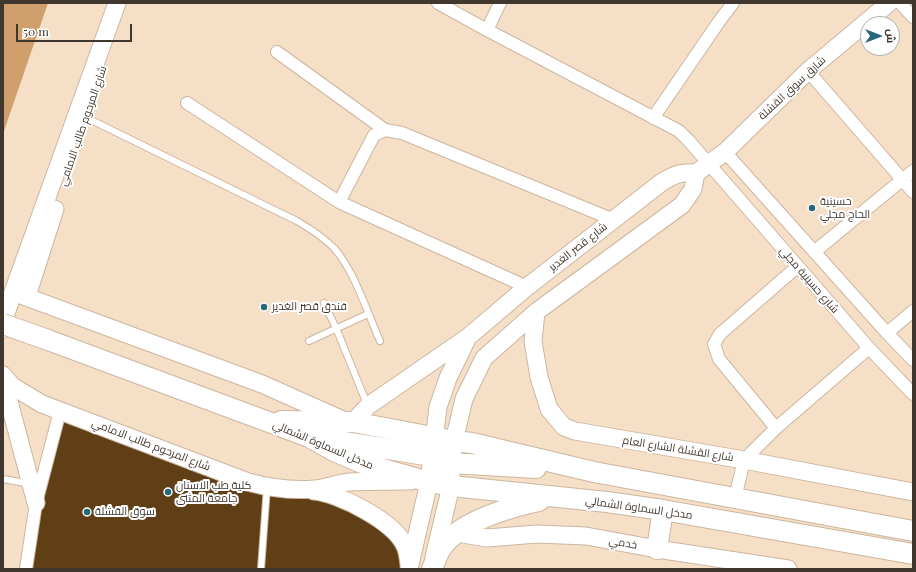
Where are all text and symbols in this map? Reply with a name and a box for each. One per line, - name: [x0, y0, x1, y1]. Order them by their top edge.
- scale bar: [18, 16, 134, 42]
- north arrow: [860, 16, 900, 56]
- text: 50 m: [23, 23, 49, 39]
- text: ش: [884, 29, 899, 43]
- street label: شارق سوق القشلة: [756, 53, 828, 123]
- street label: شارع المرحوم طالب الامامي: [56, 64, 110, 188]
- place label: حسينية الحاج مجلي: [820, 195, 870, 221]
- marker: حسينية الحاج مجلي: [807, 203, 817, 213]
- street label: شارع قصر الغدير: [546, 220, 610, 274]
- street label: شارع حسينية مجلي: [777, 244, 841, 316]
- place label: فندق قصر الغدير: [272, 300, 347, 314]
- marker: فندق قصر الغدير: [259, 302, 269, 312]
- street label: شارع المرحوم طالب الامامي: [90, 416, 212, 474]
- street label: مدخل السماوة الشمالي: [271, 418, 375, 472]
- street label: شارع القشلة الشارع العام: [621, 434, 735, 464]
- place label: كلية طب الاسنان جامعة المثنى: [176, 479, 251, 505]
- marker: كلية طب الاسنان جامعة المثنى: [163, 487, 173, 497]
- street label: مدخل السماوة الشمالي: [585, 494, 693, 522]
- place label: سوق القشلة: [95, 505, 155, 519]
- marker: سوق القشلة: [82, 507, 92, 517]
- street label: خدمي: [608, 534, 638, 552]

